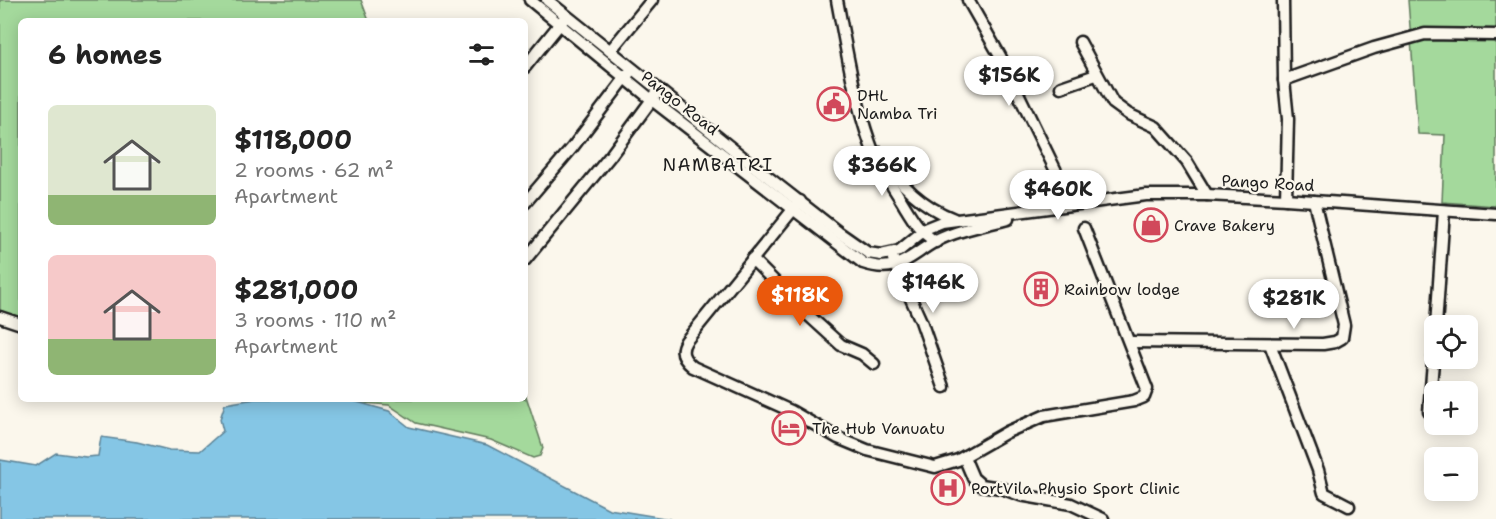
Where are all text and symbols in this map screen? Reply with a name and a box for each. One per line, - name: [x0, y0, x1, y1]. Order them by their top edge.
- text: 6 homes: [48, 37, 162, 72]
- icon: filters: [465, 38, 498, 71]
- pin: $156K: [967, 56, 1051, 107]
- text: $156K: [978, 62, 1040, 88]
- street label: Pango Road: [637, 66, 723, 140]
- place label: DHL Namba Tri: [857, 85, 937, 124]
- public building icon: DHL Namba Tri: [816, 86, 852, 122]
- text: $118,000: [234, 122, 352, 157]
- icon: home: [96, 129, 168, 201]
- pin: $366K: [840, 146, 924, 197]
- text: $366K: [847, 152, 917, 178]
- district label: NAMBATRI: [662, 153, 774, 177]
- text: 2 rooms · 62 m²: [234, 157, 394, 183]
- pin: $460K: [1016, 170, 1100, 221]
- street label: Pango Road: [1221, 170, 1315, 196]
- text: $460K: [1023, 176, 1093, 202]
- text: Apartment: [234, 183, 338, 209]
- shop icon: Crave Bakery: [1133, 207, 1169, 243]
- place label: Crave Bakery: [1174, 215, 1275, 236]
- pin: $146K: [891, 263, 975, 314]
- text: $146K: [901, 269, 965, 295]
- building icon: Rainbow lodge: [1023, 271, 1059, 307]
- text: $281,000: [234, 272, 359, 307]
- pin: $118K: [758, 276, 842, 327]
- icon: home: [96, 279, 168, 351]
- place label: Rainbow lodge: [1064, 279, 1180, 300]
- pin: $281K: [1252, 279, 1336, 330]
- text: $118K: [771, 282, 829, 308]
- text: $281K: [1262, 285, 1326, 311]
- text: 3 rooms · 110 m²: [234, 307, 397, 333]
- map controls: [1424, 315, 1478, 501]
- button: locate: [1424, 315, 1478, 369]
- text: Apartment: [234, 333, 338, 359]
- button: +: [1424, 381, 1478, 435]
- hotel icon: The Hub Vanuatu: [771, 410, 807, 446]
- place label: The Hub Vanuatu: [812, 418, 945, 439]
- button: −: [1424, 447, 1478, 501]
- hospital icon: PortVila Physio Sport Clinic: [930, 470, 966, 506]
- place label: PortVila Physio Sport Clinic: [971, 478, 1180, 499]

